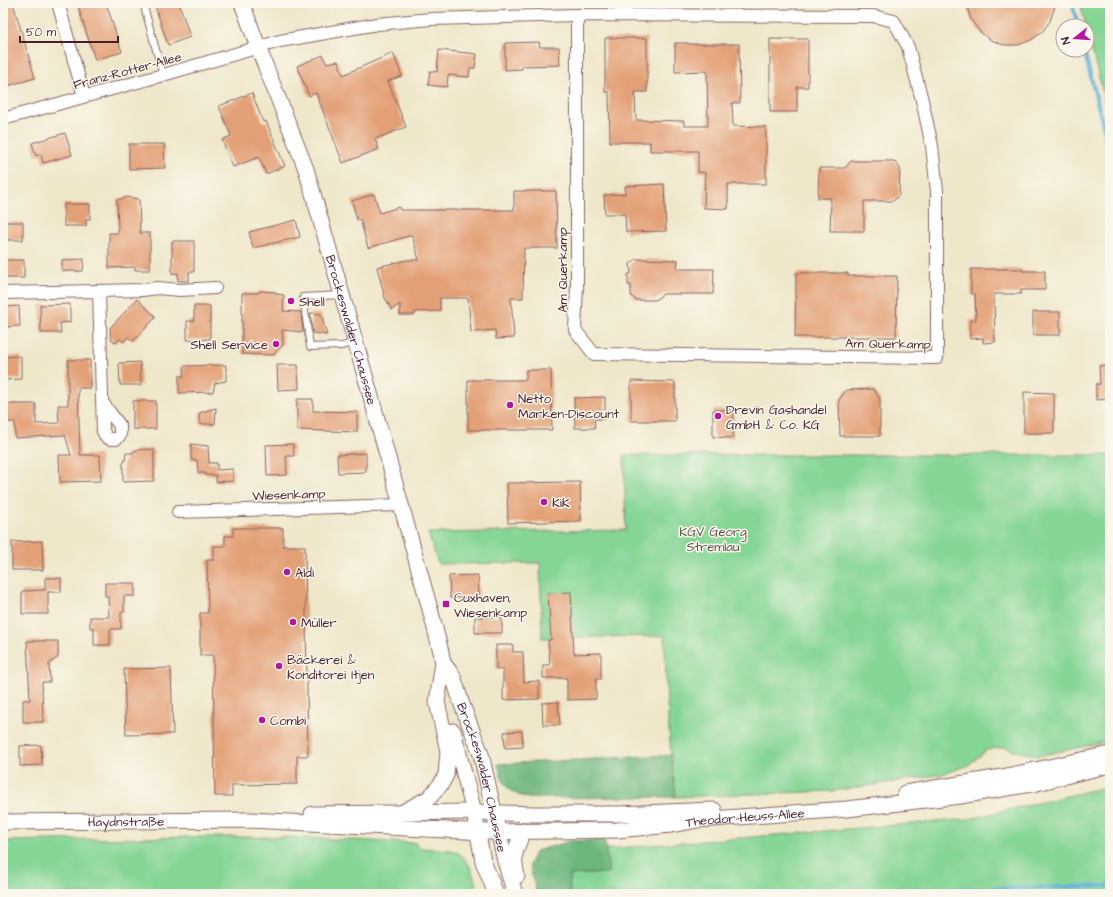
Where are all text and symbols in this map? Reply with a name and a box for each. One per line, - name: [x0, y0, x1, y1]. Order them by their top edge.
- scale bar: [20, 18, 118, 44]
- north arrow: [1055, 18, 1095, 58]
- text: 50 m: [26, 24, 57, 41]
- text: N: [1058, 35, 1074, 46]
- street label: Franz-Rotter-Allee: [71, 48, 183, 94]
- street label: Am Querkamp: [554, 227, 572, 313]
- street label: Brockeswalder Chaussee: [321, 253, 381, 407]
- place label: Shell: [299, 293, 325, 311]
- marker: Shell: [286, 296, 296, 306]
- street label: Am Querkamp: [845, 334, 931, 354]
- place label: Shell Service: [190, 336, 268, 354]
- marker: Shell Service: [271, 339, 281, 349]
- place label: Netto Marken-Discount: [518, 390, 620, 423]
- marker: Netto Marken-Discount: [505, 400, 515, 410]
- place label: Drevin Gashandel GmbH & Co. KG: [726, 401, 826, 434]
- marker: Drevin Gashandel GmbH & Co. KG: [713, 411, 723, 421]
- street label: Wiesenkamp: [252, 485, 326, 505]
- place label: KiK: [552, 494, 570, 512]
- marker: KiK: [539, 497, 549, 507]
- park label: KGV Georg Stremlau: [679, 523, 747, 556]
- place label: Aldi: [295, 564, 314, 582]
- marker: Aldi: [282, 567, 292, 577]
- place label: Cuxhaven, Wiesenkamp: [454, 589, 527, 622]
- marker: Cuxhaven, Wiesenkamp: [441, 599, 451, 609]
- place label: Müller: [301, 614, 337, 632]
- marker: Müller: [288, 617, 298, 627]
- place label: Bäckerei & Konditorei Itjen: [287, 651, 375, 684]
- marker: Bäckerei & Konditorei Itjen: [274, 661, 284, 671]
- street label: Brockeswalder Chaussee: [452, 700, 511, 854]
- place label: Combi: [270, 712, 306, 730]
- marker: Combi: [257, 715, 267, 725]
- street label: Theodor-Heuss-Allee: [684, 804, 805, 832]
- street label: Haydnstraße: [88, 813, 164, 832]

